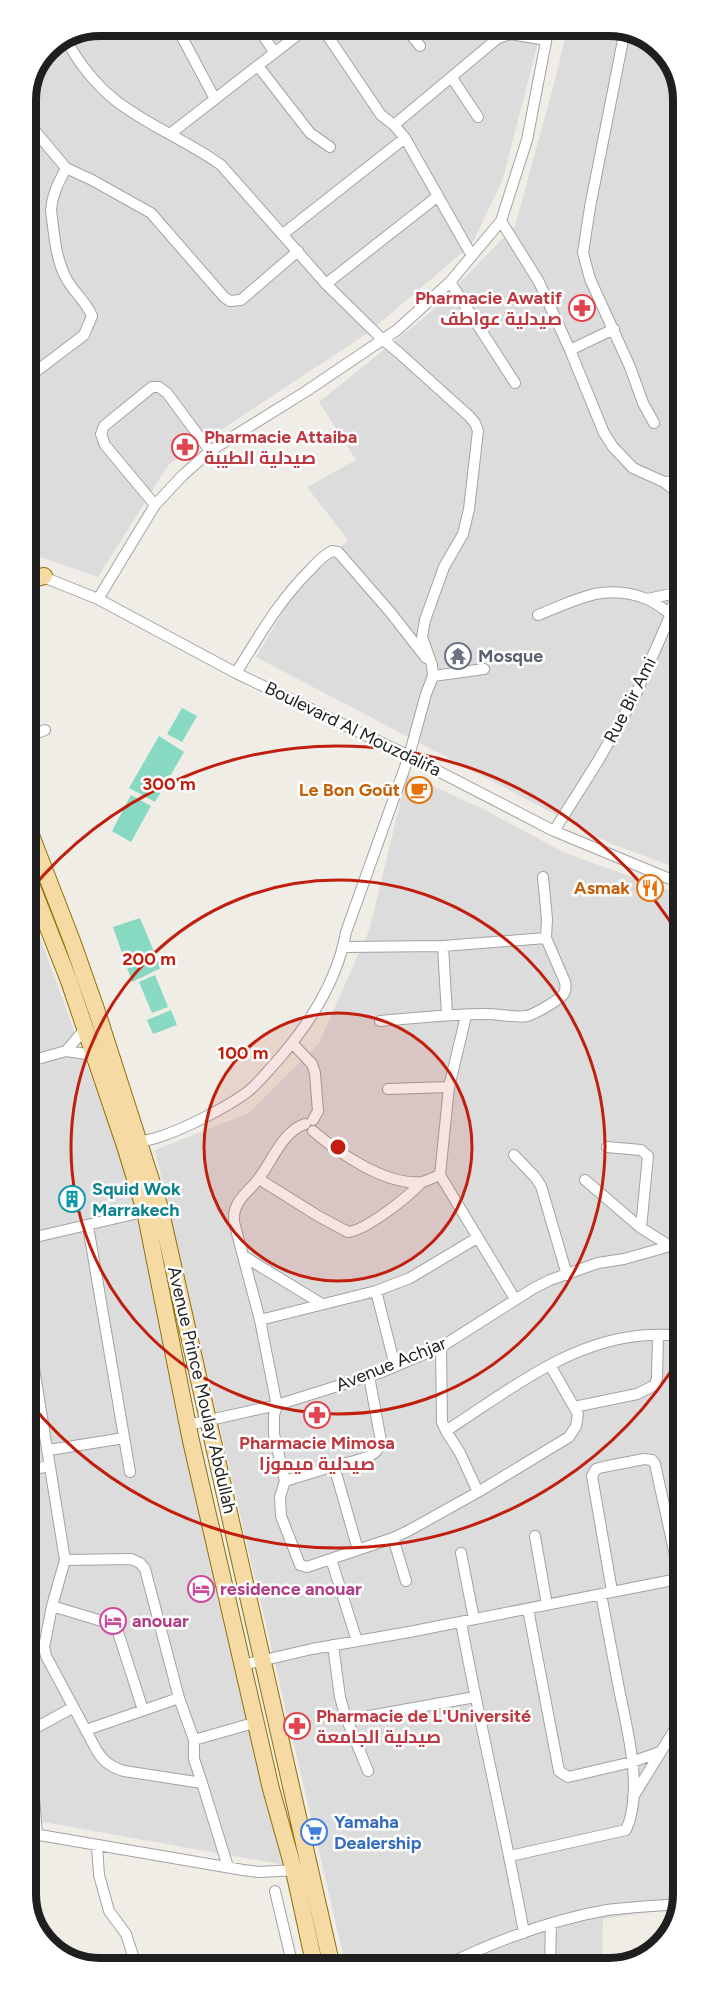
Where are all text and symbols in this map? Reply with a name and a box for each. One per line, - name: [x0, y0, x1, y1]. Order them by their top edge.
- place label: Pharmacie Awatif صيدلية عواطف: [415, 287, 563, 330]
- pharmacy icon: Pharmacie Awatif صيدلية عواطف: [567, 293, 597, 323]
- place label: Pharmacie Attaiba صيدلية الطيبة: [204, 426, 357, 469]
- pharmacy icon: Pharmacie Attaiba صيدلية الطيبة: [170, 432, 200, 462]
- temple icon: Mosque: [443, 641, 473, 671]
- place label: Mosque: [478, 645, 543, 667]
- street label: Rue Bir Ami: [599, 654, 661, 746]
- street label: Boulevard Al Mouzdalifa: [261, 677, 445, 781]
- text: 300 m: [142, 773, 196, 795]
- cafe icon: Le Bon Goût: [404, 775, 434, 805]
- place label: Le Bon Goût: [299, 779, 400, 801]
- restaurant icon: Asmak: [635, 873, 665, 903]
- place label: Asmak: [574, 877, 630, 899]
- text: 200 m: [122, 948, 176, 970]
- text: 100 m: [218, 1042, 268, 1064]
- centre of rings: [328, 1137, 348, 1157]
- place label: Squid Wok Marrakech: [92, 1178, 181, 1221]
- building icon: Squid Wok Marrakech: [57, 1184, 87, 1214]
- street label: Avenue Prince Moulay Abdullah: [163, 1264, 241, 1516]
- street label: Avenue Achjar: [333, 1332, 449, 1396]
- pharmacy icon: Pharmacie Mimosa صيدلية ميموزا: [302, 1400, 332, 1430]
- place label: Pharmacie Mimosa صيدلية ميموزا: [239, 1432, 395, 1475]
- hotel icon: residence anouar: [186, 1574, 216, 1604]
- place label: residence anouar: [220, 1578, 362, 1600]
- hotel icon: anouar: [98, 1606, 128, 1636]
- place label: anouar: [132, 1610, 189, 1632]
- place label: Pharmacie de L'Université صيدلية الجامعة: [316, 1705, 531, 1748]
- pharmacy icon: Pharmacie de L'Université صيدلية الجامعة: [282, 1711, 312, 1741]
- place label: Yamaha Dealership: [334, 1811, 422, 1854]
- supermarket icon: Yamaha Dealership: [299, 1817, 329, 1847]

